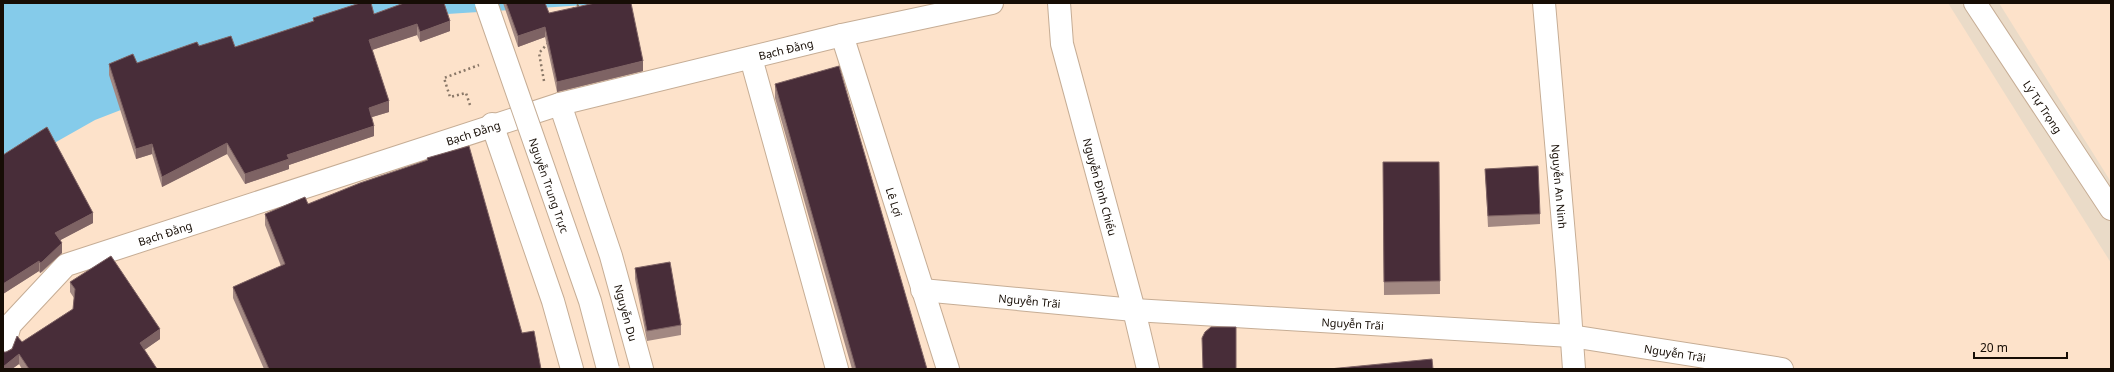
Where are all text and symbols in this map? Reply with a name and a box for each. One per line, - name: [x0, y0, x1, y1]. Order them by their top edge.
- street label: Bạch Đằng: [757, 35, 815, 63]
- street label: Lý Tự Trọng: [2020, 77, 2066, 136]
- street label: Bạch Đằng: [444, 117, 502, 148]
- street label: Nguyễn Trung Trực: [526, 136, 573, 235]
- street label: Nguyễn Đình Chiểu: [1080, 136, 1121, 237]
- street label: Nguyễn An Ninh: [1549, 143, 1571, 229]
- street label: Lê Lợi: [883, 185, 907, 218]
- street label: Bạch Đằng: [136, 217, 194, 249]
- street label: Nguyễn Du: [612, 282, 641, 343]
- street label: Nguyễn Trãi: [998, 290, 1061, 311]
- street label: Nguyễn Trãi: [1321, 314, 1384, 332]
- scale bar: [1974, 334, 2067, 360]
- text: 20 m: [1980, 339, 2008, 356]
- street label: Nguyễn Trãi: [1643, 340, 1707, 365]

